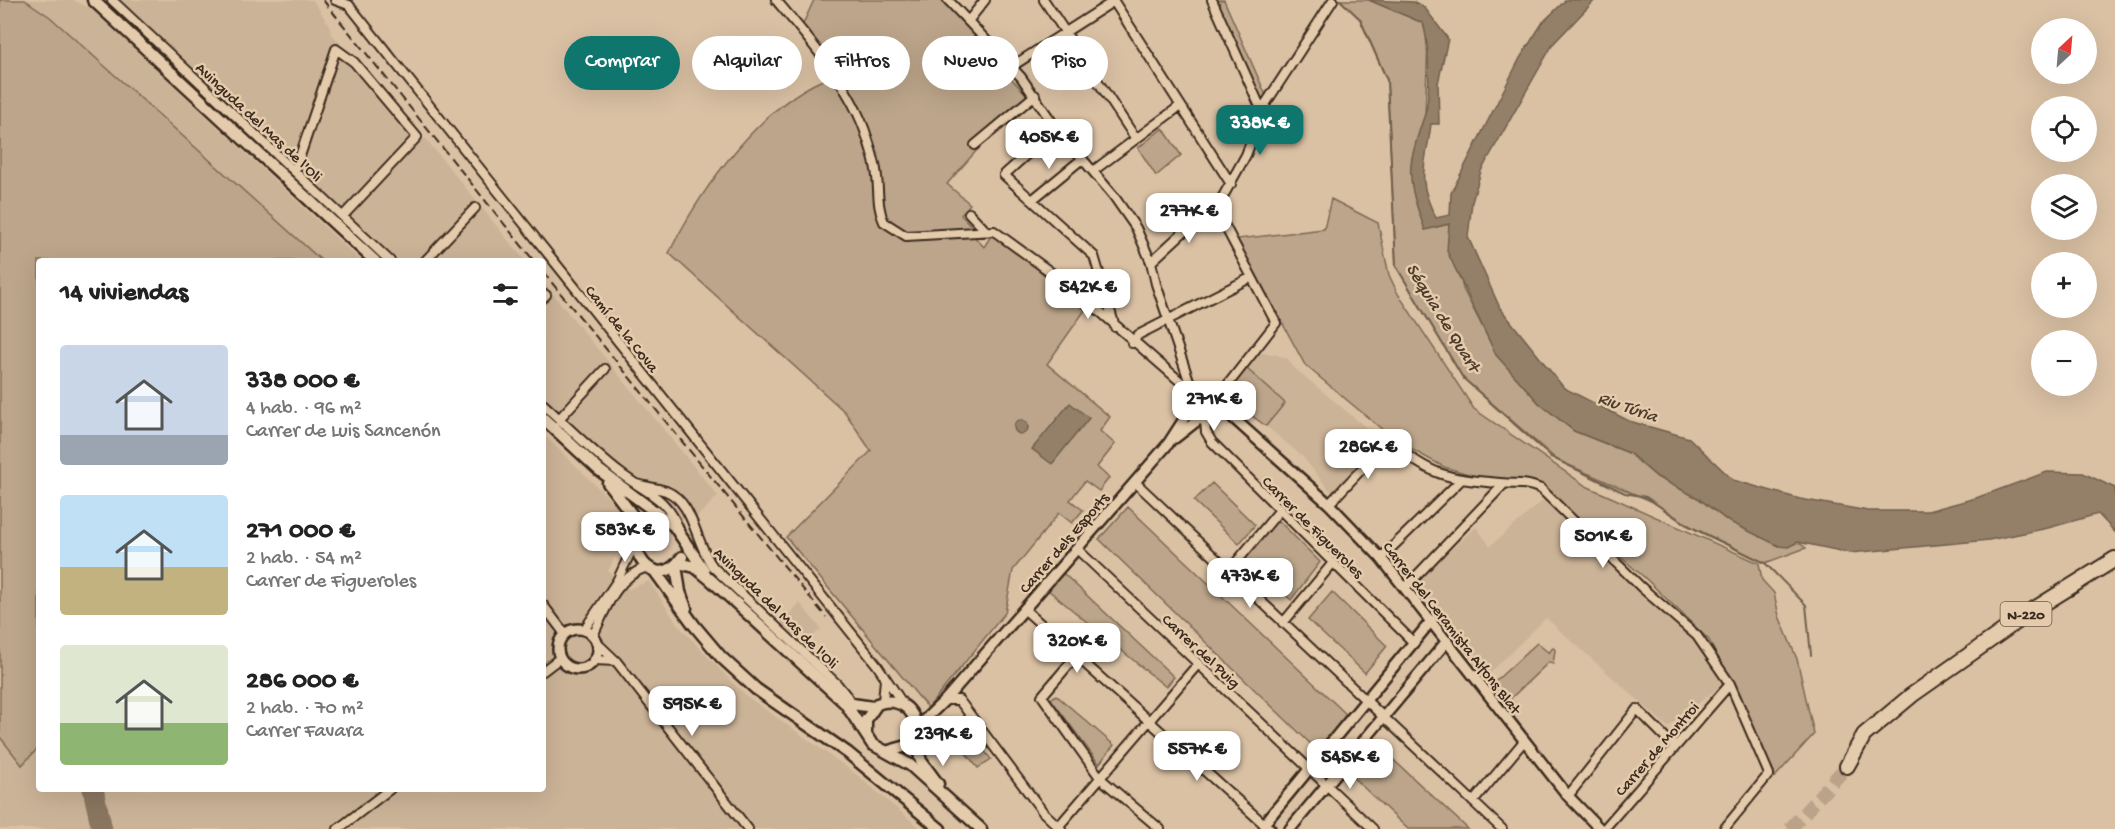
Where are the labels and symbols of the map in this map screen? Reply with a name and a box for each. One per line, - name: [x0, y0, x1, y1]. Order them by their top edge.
- north arrow: [2031, 18, 2097, 84]
- street label: Avinguda del Mas de l'Oli: [190, 60, 325, 187]
- pin: 338K €: [1211, 105, 1309, 156]
- pin: 405K €: [1000, 119, 1098, 170]
- pin: 277K €: [1140, 193, 1238, 244]
- water label: Séquia de Quart: [1400, 260, 1485, 379]
- pin: 542K €: [1039, 269, 1137, 320]
- street label: Camí de la Cova: [579, 283, 662, 379]
- pin: 271K €: [1165, 381, 1263, 432]
- water label: Riu Túria: [1595, 388, 1661, 429]
- pin: 286K €: [1319, 429, 1417, 480]
- street label: Carrer de Figueroles: [1257, 474, 1367, 584]
- street label: Carrer dels Esports: [1017, 489, 1115, 599]
- pin: 583K €: [576, 512, 674, 563]
- pin: 501K €: [1554, 518, 1652, 569]
- street label: Carrer del Ceramista Alfons Blat: [1377, 539, 1524, 720]
- street label: Avinguda del Mas de l'Oli: [708, 545, 841, 674]
- pin: 473K €: [1201, 558, 1299, 609]
- road number: N-220: [2000, 602, 2052, 626]
- street label: Carrer del Puig: [1156, 611, 1243, 694]
- pin: 320K €: [1028, 623, 1126, 674]
- pin: 595K €: [643, 686, 741, 737]
- street label: Carrer de Montroi: [1612, 699, 1705, 801]
- pin: 239K €: [894, 716, 992, 767]
- pin: 557K €: [1148, 731, 1246, 782]
- pin: 545K €: [1301, 739, 1399, 790]

